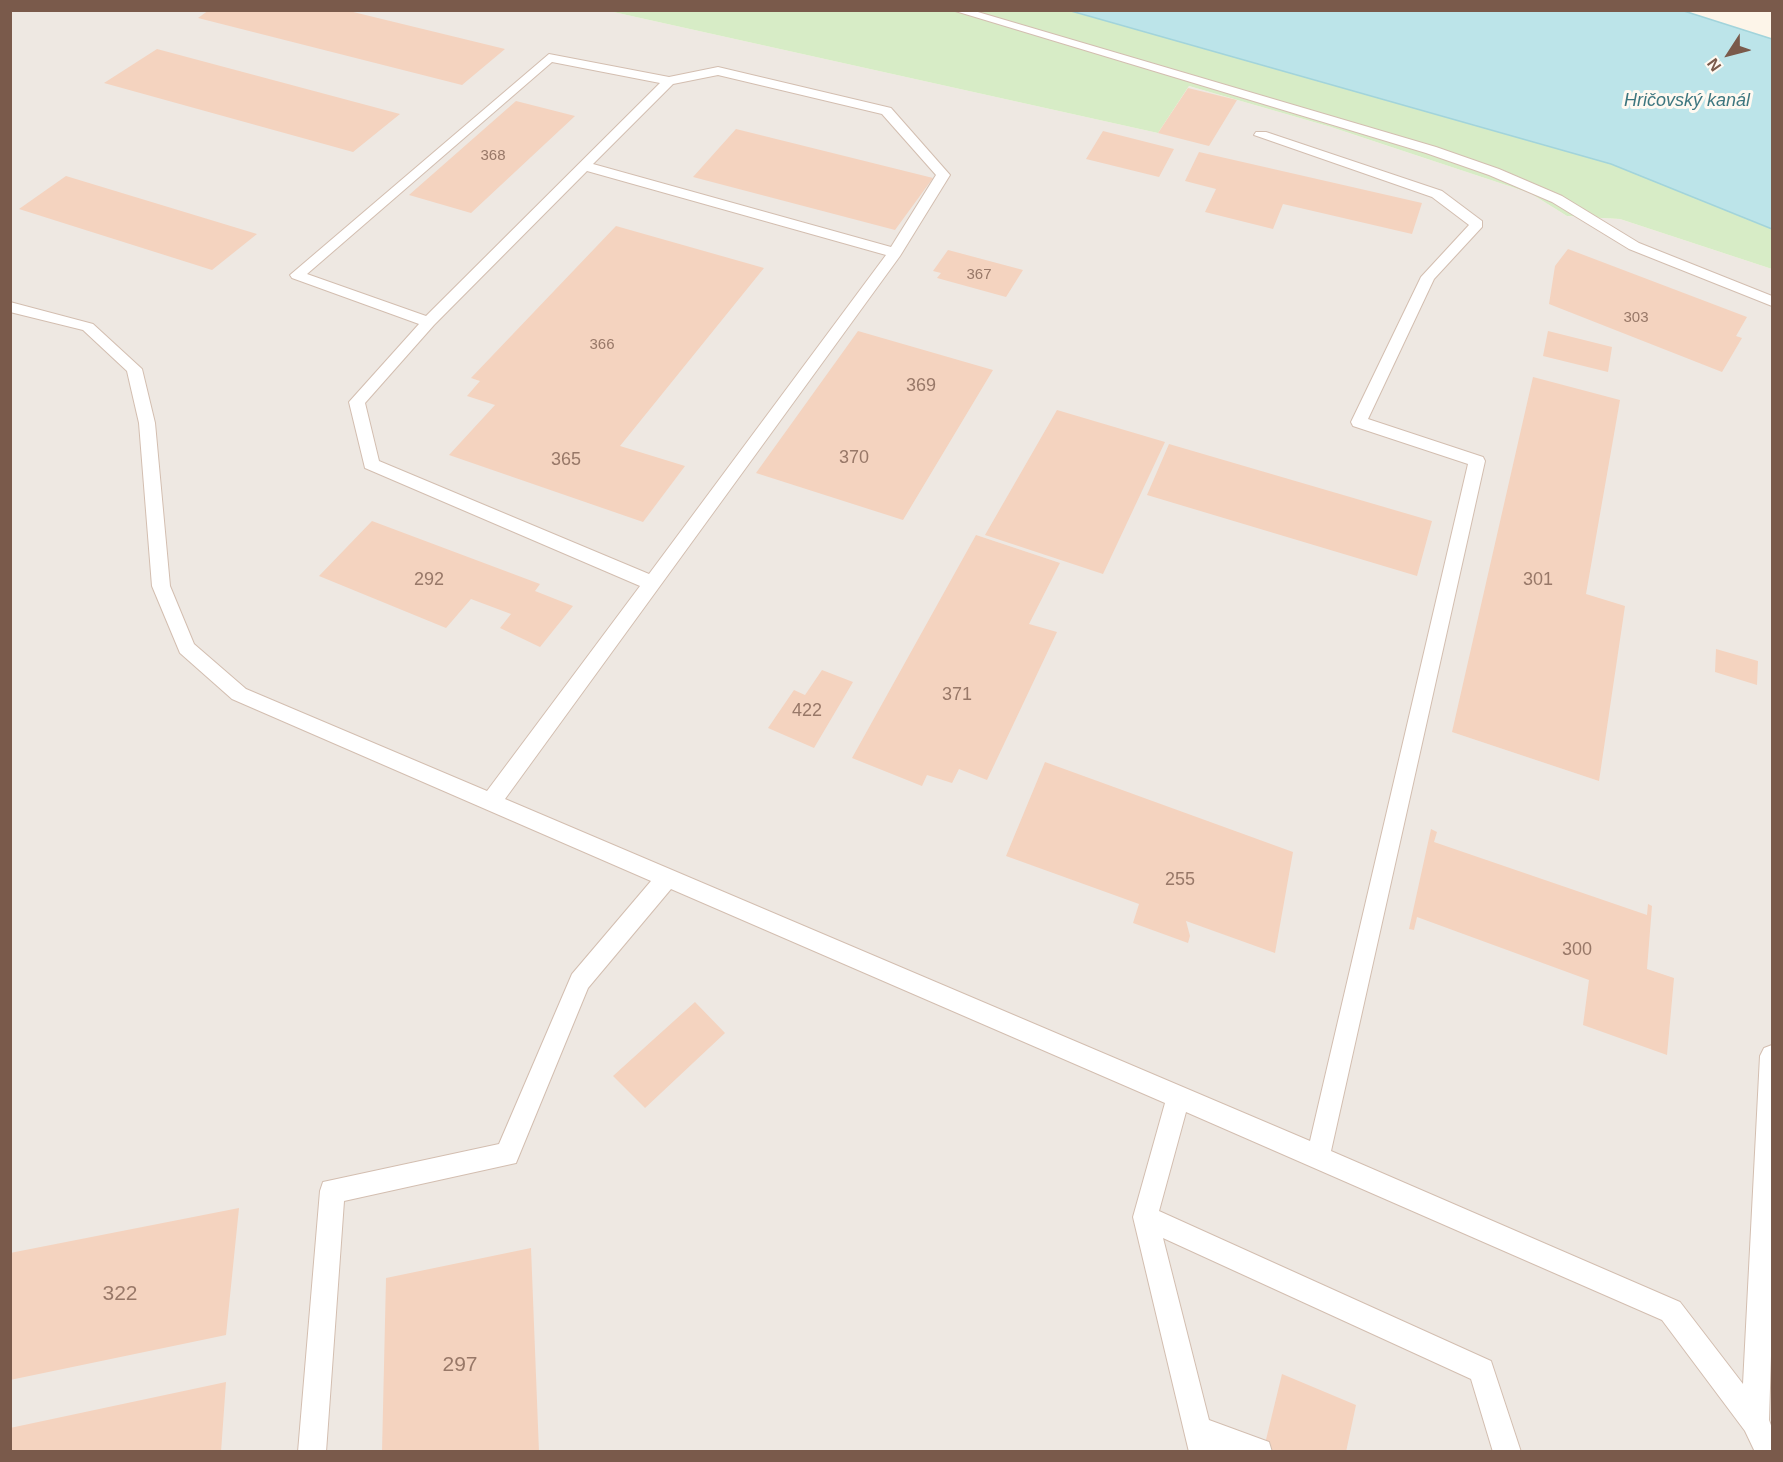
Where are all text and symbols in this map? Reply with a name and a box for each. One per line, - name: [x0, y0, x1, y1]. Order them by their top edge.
- north arrow: [1699, 24, 1759, 84]
- text: N: [1704, 55, 1724, 75]
- water label: Hričovský kanál: [1624, 90, 1750, 112]
- house number: 368: [480, 147, 506, 165]
- house number: 367: [966, 266, 992, 284]
- house number: 303: [1623, 309, 1649, 327]
- house number: 366: [589, 336, 615, 354]
- house number: 369: [906, 375, 936, 397]
- house number: 370: [839, 447, 869, 469]
- house number: 365: [551, 449, 581, 471]
- house number: 292: [414, 569, 444, 591]
- house number: 301: [1523, 569, 1553, 591]
- house number: 371: [942, 684, 972, 706]
- house number: 422: [792, 700, 822, 722]
- house number: 255: [1165, 869, 1195, 891]
- house number: 300: [1562, 939, 1592, 961]
- house number: 322: [102, 1281, 138, 1307]
- house number: 297: [442, 1352, 478, 1378]

